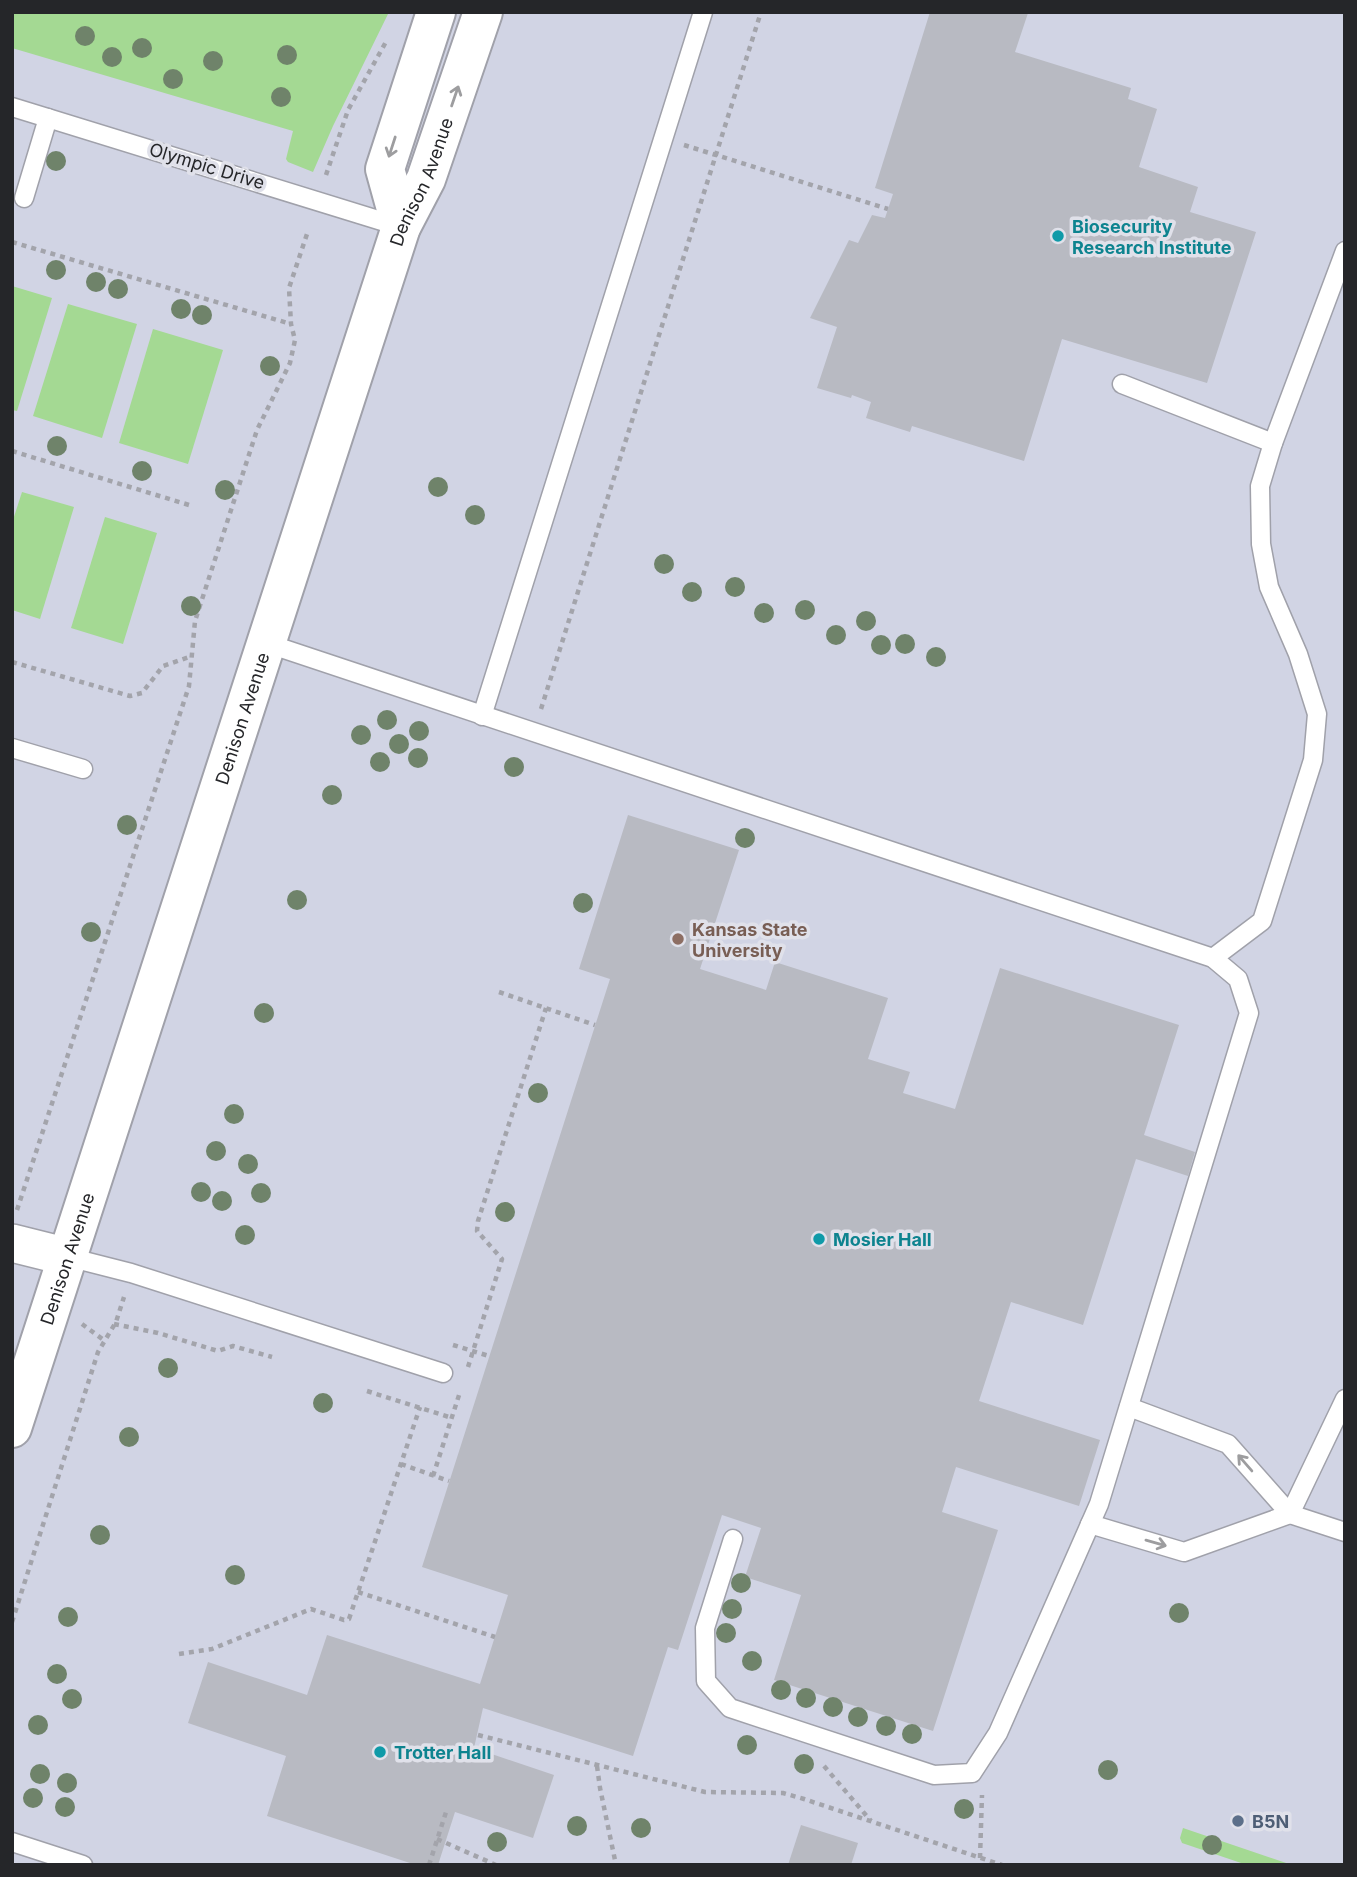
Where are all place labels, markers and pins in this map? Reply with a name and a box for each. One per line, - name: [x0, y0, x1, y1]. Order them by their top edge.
- place label: Biosecurity Research Institute: [1072, 216, 1232, 258]
- marker: Biosecurity Research Institute: [1050, 228, 1066, 244]
- place label: Kansas State University: [692, 919, 808, 961]
- marker: Kansas State University: [670, 931, 686, 947]
- place label: Mosier Hall: [833, 1229, 932, 1250]
- marker: Mosier Hall: [811, 1231, 827, 1247]
- place label: Trotter Hall: [394, 1742, 491, 1763]
- marker: Trotter Hall: [372, 1744, 388, 1760]
- place label: B5N: [1252, 1811, 1289, 1832]
- marker: B5N: [1230, 1813, 1246, 1829]

